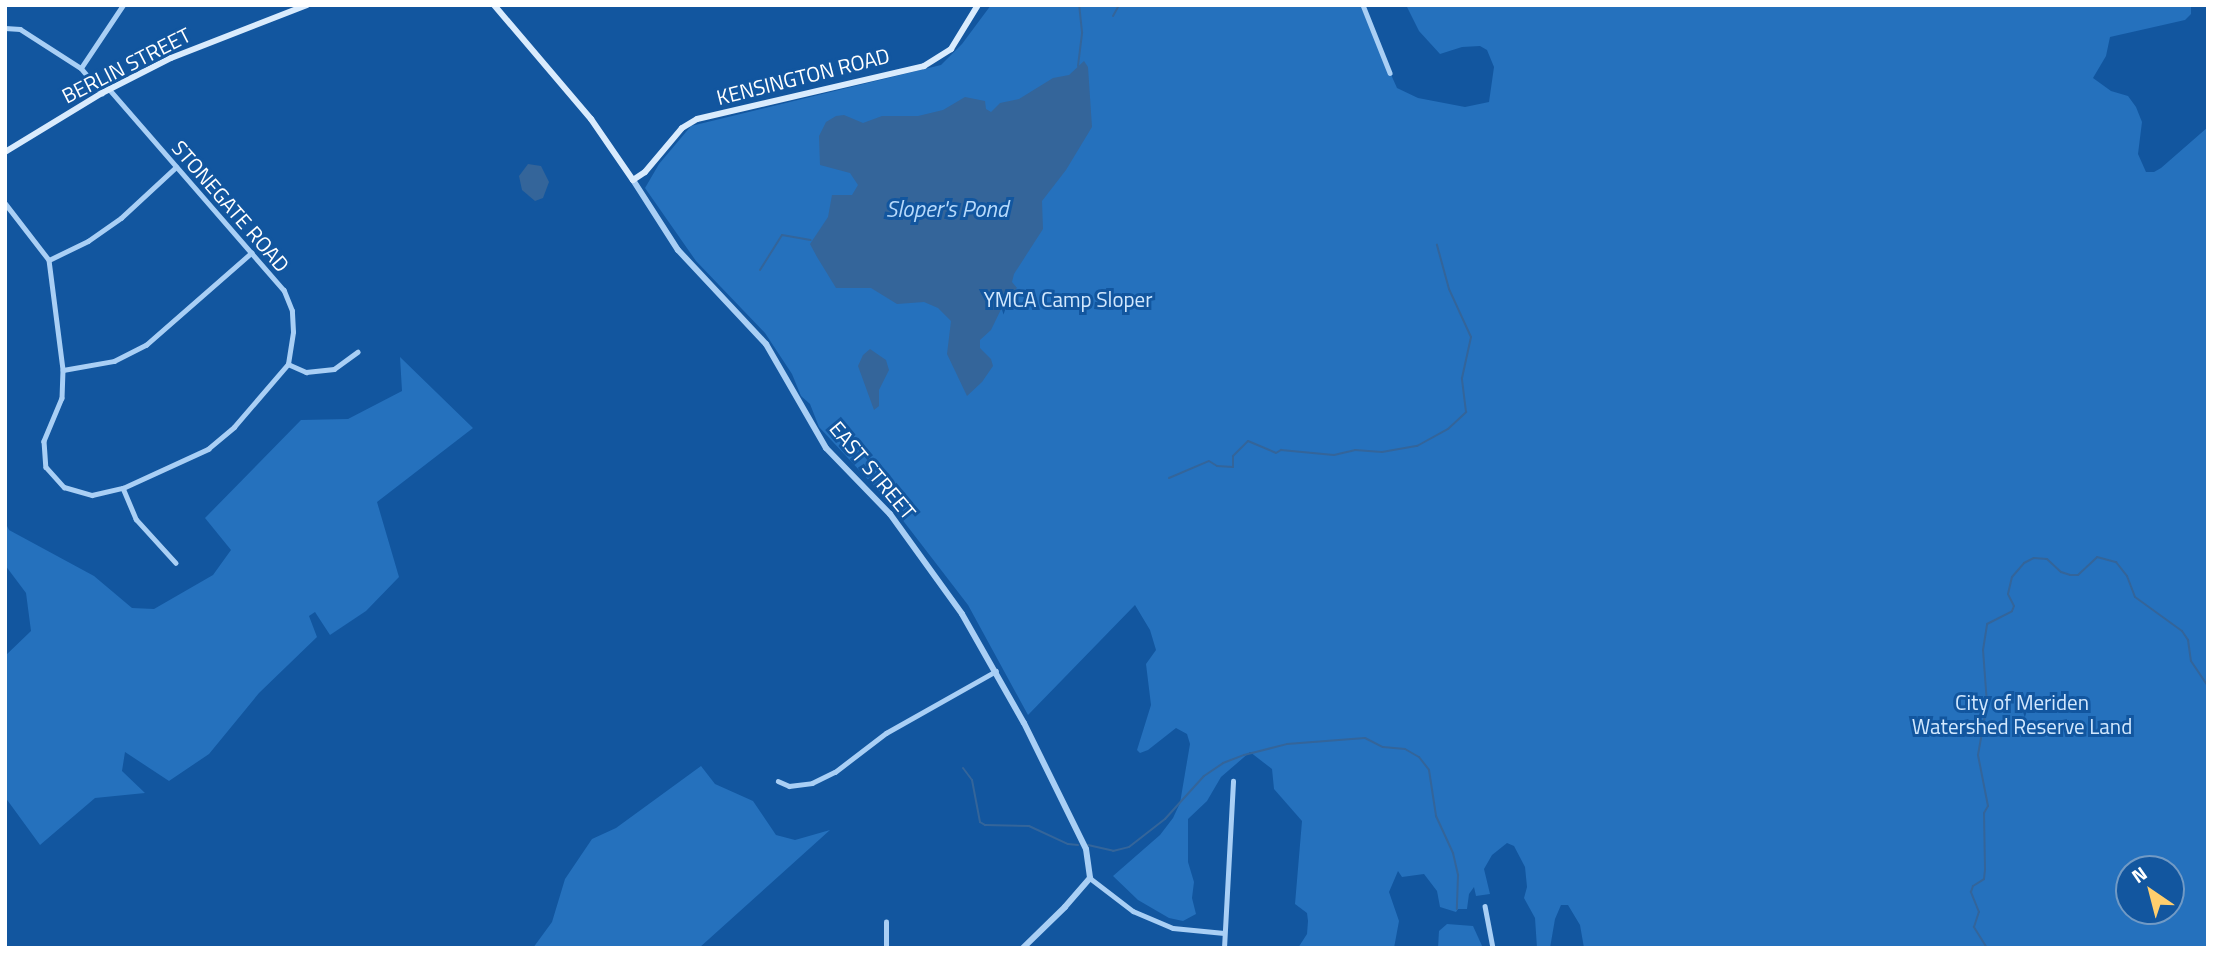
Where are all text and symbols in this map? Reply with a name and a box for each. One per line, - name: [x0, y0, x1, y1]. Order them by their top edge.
- street label: BERLIN STREET: [57, 22, 195, 108]
- street label: KENSINGTON ROAD: [714, 42, 892, 110]
- street label: STONEGATE ROAD: [167, 135, 295, 277]
- water label: Sloper's Pond: [886, 195, 1008, 223]
- park label: YMCA Camp Sloper: [984, 286, 1152, 312]
- street label: EAST STREET: [825, 416, 921, 524]
- park label: City of Meriden Watershed Reserve Land: [1912, 689, 2132, 739]
- north arrow: [2115, 855, 2185, 925]
- text: N: [2125, 858, 2153, 890]

